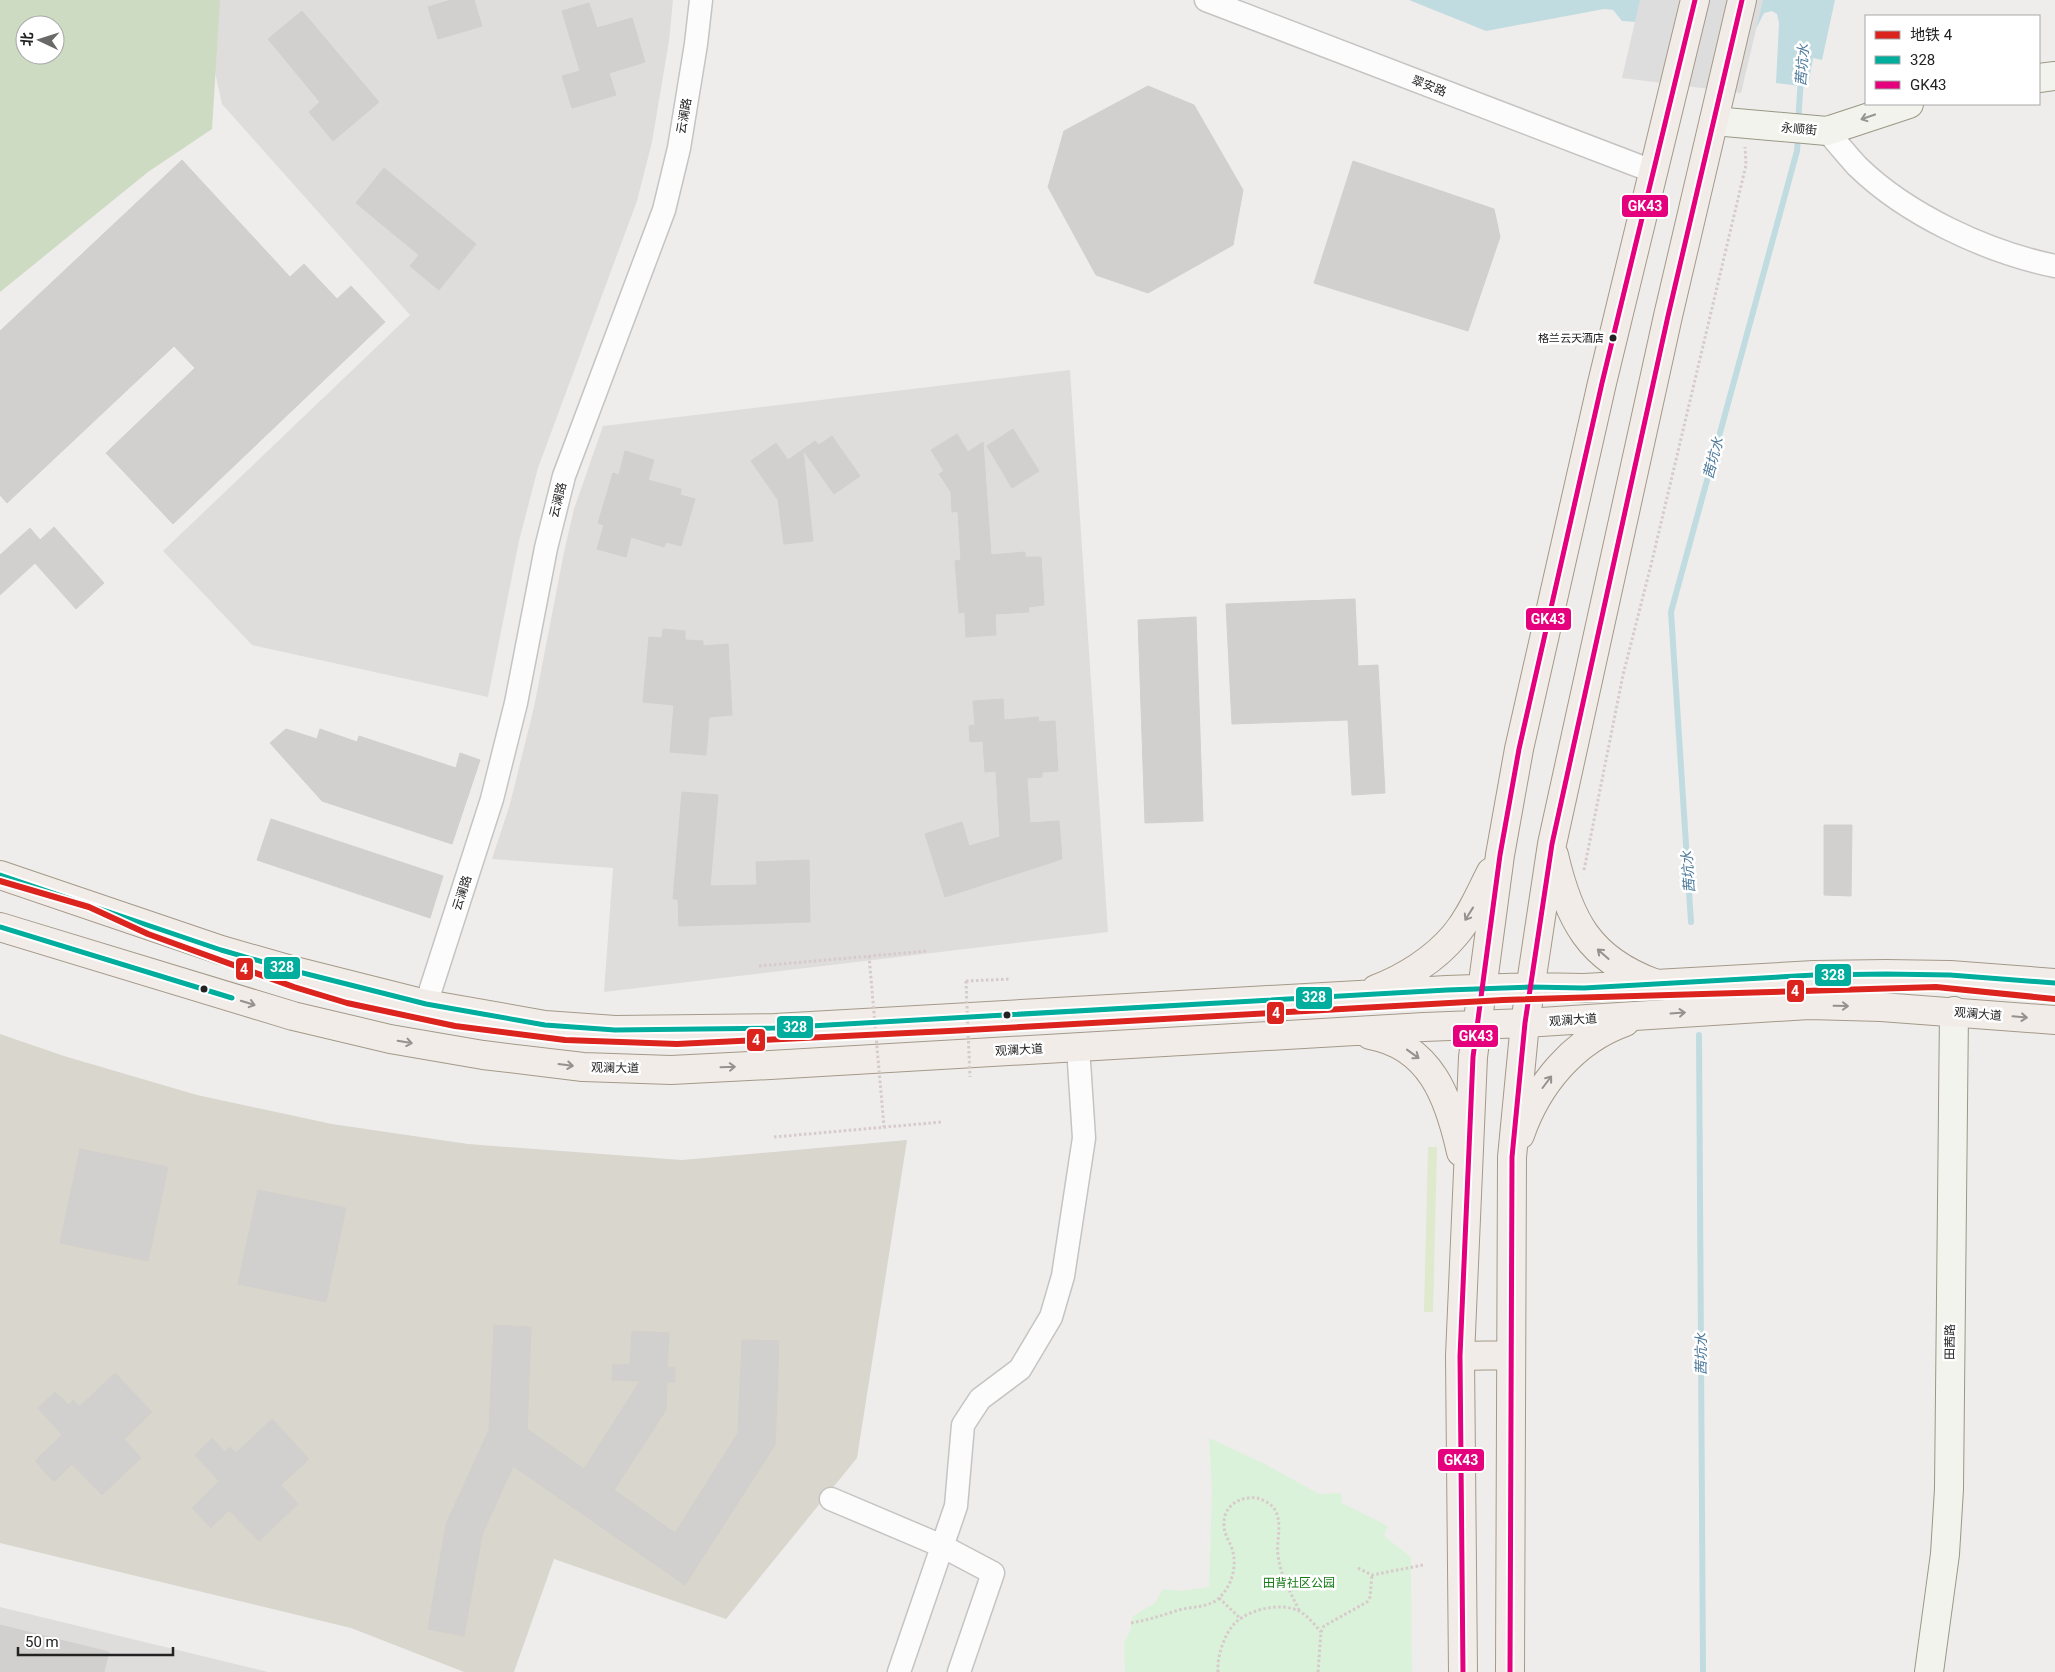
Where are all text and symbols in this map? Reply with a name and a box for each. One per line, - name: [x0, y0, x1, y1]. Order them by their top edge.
- north arrow: [15, 15, 65, 65]
- legend: [1865, 15, 2040, 105]
- text: 地铁 4: [1910, 26, 1953, 44]
- text: 北: [19, 32, 36, 47]
- water label: 茜坑水: [1793, 42, 1812, 87]
- text: 328: [1910, 51, 1935, 69]
- street label: 翠安路: [1410, 73, 1448, 99]
- text: GK43: [1910, 76, 1947, 94]
- street label: 云澜路: [674, 97, 694, 135]
- one-way arrow: [1860, 113, 1876, 123]
- street label: 永顺街: [1780, 120, 1818, 138]
- line badge: GK43: [1621, 194, 1669, 218]
- text: GK43: [1628, 198, 1662, 214]
- place label: 格兰云天酒店: [1538, 332, 1604, 345]
- marker: 格兰云天酒店: [1608, 333, 1618, 343]
- water label: 茜坑水: [1700, 435, 1726, 480]
- street label: 云澜路: [547, 481, 569, 519]
- line badge: GK43: [1525, 607, 1572, 631]
- text: GK43: [1531, 611, 1565, 627]
- water label: 茜坑水: [1678, 849, 1697, 894]
- street label: 云澜路: [450, 874, 474, 912]
- one-way arrow: [1464, 906, 1474, 920]
- one-way arrow: [1596, 948, 1609, 960]
- line badge: 328: [263, 956, 301, 980]
- line badge: 4: [235, 957, 254, 981]
- text: 328: [270, 959, 294, 975]
- text: 4: [240, 961, 248, 977]
- line badge: 328: [1814, 963, 1852, 987]
- text: 328: [1821, 967, 1845, 983]
- line badge: 4: [1786, 979, 1805, 1003]
- text: 4: [1791, 983, 1799, 999]
- unlabelled marker: [199, 984, 209, 994]
- line badge: 328: [1295, 986, 1333, 1010]
- text: 328: [1302, 989, 1326, 1005]
- one-way arrow: [239, 998, 255, 1008]
- line badge: 4: [1266, 1001, 1285, 1025]
- one-way arrow: [1832, 1001, 1848, 1011]
- text: 4: [1272, 1005, 1280, 1021]
- street label: 观澜大道: [1953, 1005, 2003, 1023]
- one-way arrow: [1670, 1009, 1686, 1018]
- unlabelled marker: [1002, 1010, 1012, 1020]
- street label: 观澜大道: [1549, 1011, 1597, 1029]
- one-way arrow: [2012, 1012, 2028, 1022]
- line badge: 328: [776, 1015, 814, 1039]
- text: 328: [783, 1019, 807, 1035]
- line badge: GK43: [1452, 1024, 1499, 1048]
- line badge: 4: [746, 1028, 766, 1052]
- text: GK43: [1459, 1028, 1493, 1044]
- text: 4: [752, 1032, 760, 1048]
- one-way arrow: [397, 1037, 413, 1047]
- street label: 观澜大道: [995, 1042, 1043, 1058]
- one-way arrow: [1406, 1049, 1420, 1059]
- one-way arrow: [558, 1060, 574, 1070]
- street label: 观澜大道: [591, 1061, 639, 1075]
- one-way arrow: [720, 1063, 736, 1072]
- one-way arrow: [1542, 1076, 1553, 1089]
- street label: 田茜路: [1943, 1324, 1957, 1360]
- water label: 茜坑水: [1693, 1332, 1709, 1375]
- line badge: GK43: [1437, 1448, 1485, 1472]
- text: GK43: [1444, 1452, 1478, 1468]
- park label: 田背社区公园: [1263, 1576, 1335, 1590]
- scale bar: [18, 1624, 172, 1656]
- text: 50 m: [25, 1633, 59, 1651]

